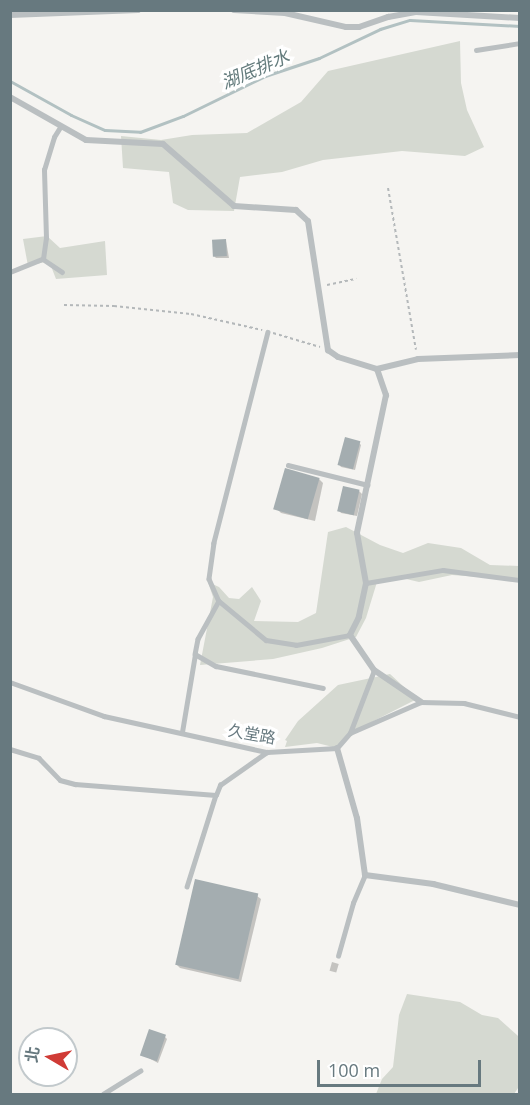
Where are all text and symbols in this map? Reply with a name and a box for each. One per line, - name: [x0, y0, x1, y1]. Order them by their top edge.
- water label: 湖底排水: [218, 45, 292, 93]
- street label: 久堂路: [227, 720, 277, 748]
- north arrow: [18, 1027, 78, 1087]
- text: 北: [20, 1045, 44, 1064]
- scale bar: [320, 1048, 484, 1086]
- text: 100 m: [328, 1058, 380, 1082]

